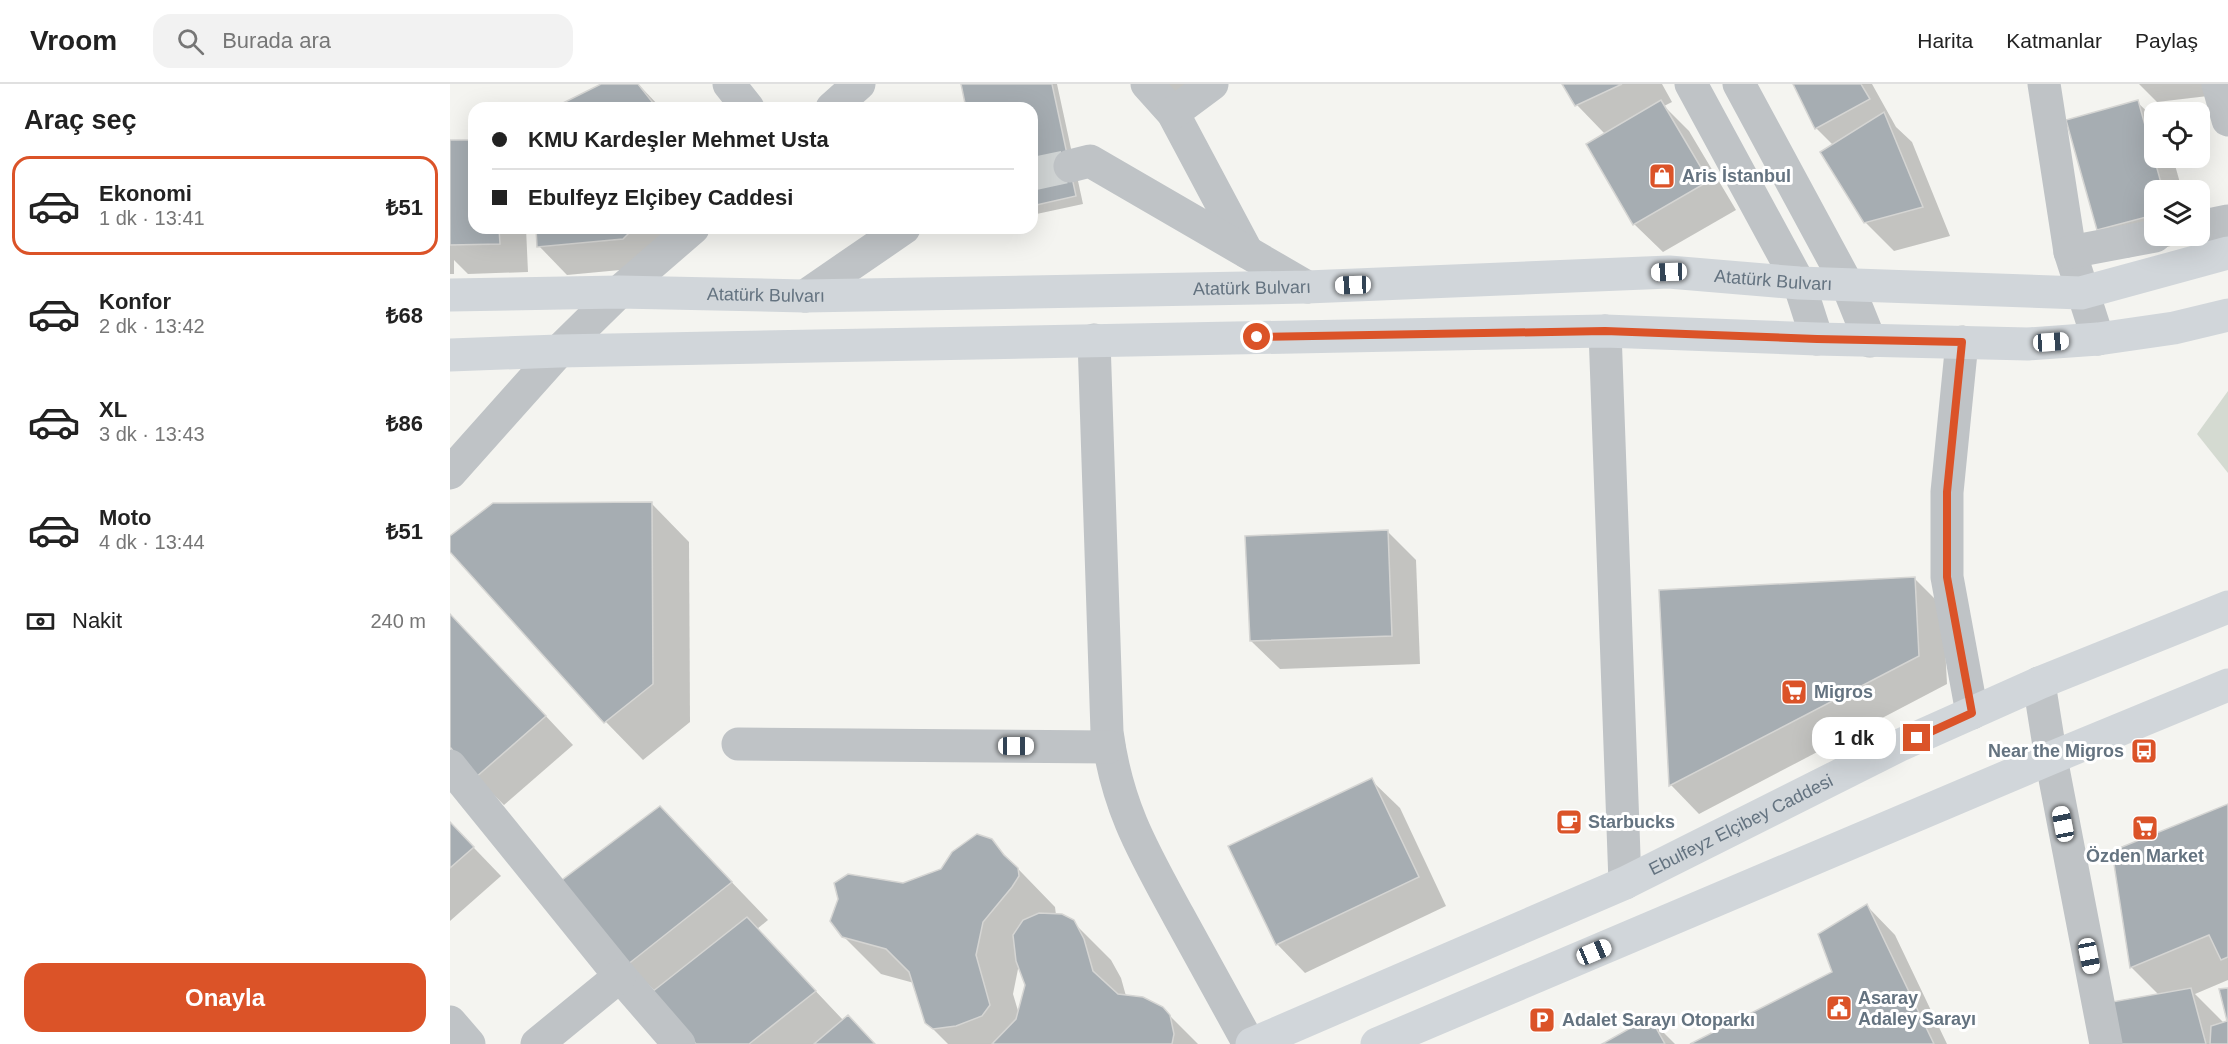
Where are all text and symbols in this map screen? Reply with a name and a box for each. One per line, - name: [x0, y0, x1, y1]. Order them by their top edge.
- search box: [153, 14, 573, 68]
- text: Vroom: [30, 25, 117, 56]
- icon: search: [174, 25, 207, 58]
- text: Burada ara: [222, 28, 331, 53]
- text: Harita: [1917, 29, 1973, 52]
- text: Katmanlar: [2006, 29, 2102, 52]
- text: Paylaş: [2135, 29, 2198, 52]
- map controls: [2144, 102, 2210, 246]
- button: locate: [2144, 102, 2210, 168]
- text: Araç seç: [24, 105, 137, 135]
- text: KMU Kardeşler Mehmet Usta: [528, 127, 829, 152]
- shop icon: Aris İstanbul: [1647, 161, 1677, 191]
- place label: Aris İstanbul: [1682, 166, 1791, 186]
- icon: car: [27, 179, 81, 233]
- button: layers: [2144, 180, 2210, 246]
- text: Ekonomi: [99, 181, 192, 206]
- text: Ebulfeyz Elçibey Caddesi: [528, 185, 793, 210]
- text: ₺51: [386, 195, 423, 220]
- text: 1 dk · 13:41: [99, 207, 205, 229]
- car: [1651, 262, 1687, 282]
- street label: Atatürk Bulvarı: [1713, 266, 1832, 294]
- car: [1335, 275, 1371, 295]
- street label: Atatürk Bulvarı: [1193, 277, 1311, 299]
- street label: Atatürk Bulvarı: [707, 284, 825, 306]
- icon: car: [27, 287, 81, 341]
- text: Konfor: [99, 289, 171, 314]
- text: ₺68: [386, 303, 423, 328]
- text: 2 dk · 13:42: [99, 315, 205, 337]
- route start: [1243, 323, 1270, 350]
- car: [2032, 332, 2070, 352]
- icon: car: [27, 395, 81, 449]
- text: XL: [99, 397, 127, 422]
- text: ₺86: [386, 411, 423, 436]
- text: 3 dk · 13:43: [99, 423, 205, 445]
- icon: car: [27, 503, 81, 557]
- text: Moto: [99, 505, 152, 530]
- text: ₺51: [386, 519, 423, 544]
- text: 4 dk · 13:44: [99, 531, 205, 553]
- icon: cash: [24, 605, 57, 638]
- text: Nakit: [72, 608, 122, 633]
- text: 240 m: [370, 610, 426, 632]
- supermarket icon: Migros: [1779, 677, 1809, 707]
- place label: Migros: [1814, 682, 1873, 702]
- callout: 1 dk: [1812, 717, 1896, 759]
- route end: [1903, 724, 1930, 751]
- text: 1 dk: [1834, 727, 1874, 749]
- bus stop icon: Near the Migros: [2129, 736, 2159, 766]
- car: [998, 737, 1034, 755]
- place label: Near the Migros: [1988, 741, 2124, 761]
- street label: Ebulfeyz Elçibey Caddesi: [1646, 770, 1836, 879]
- car: [2051, 805, 2075, 843]
- cafe icon: Starbucks: [1554, 807, 1584, 837]
- place label: Starbucks: [1588, 812, 1675, 832]
- supermarket icon: Özden Market: [2130, 813, 2160, 843]
- place label: Özden Market: [2086, 846, 2204, 866]
- car: [1574, 937, 1614, 967]
- car: [2077, 937, 2101, 975]
- button: Onayla: [24, 963, 426, 1032]
- place label: Asaray Adaley Sarayı: [1858, 988, 1976, 1029]
- public building icon: Asaray Adaley Sarayı: [1824, 993, 1854, 1023]
- parking icon: Adalet Sarayı Otoparkı: [1527, 1005, 1557, 1035]
- place label: Adalet Sarayı Otoparkı: [1562, 1010, 1755, 1030]

